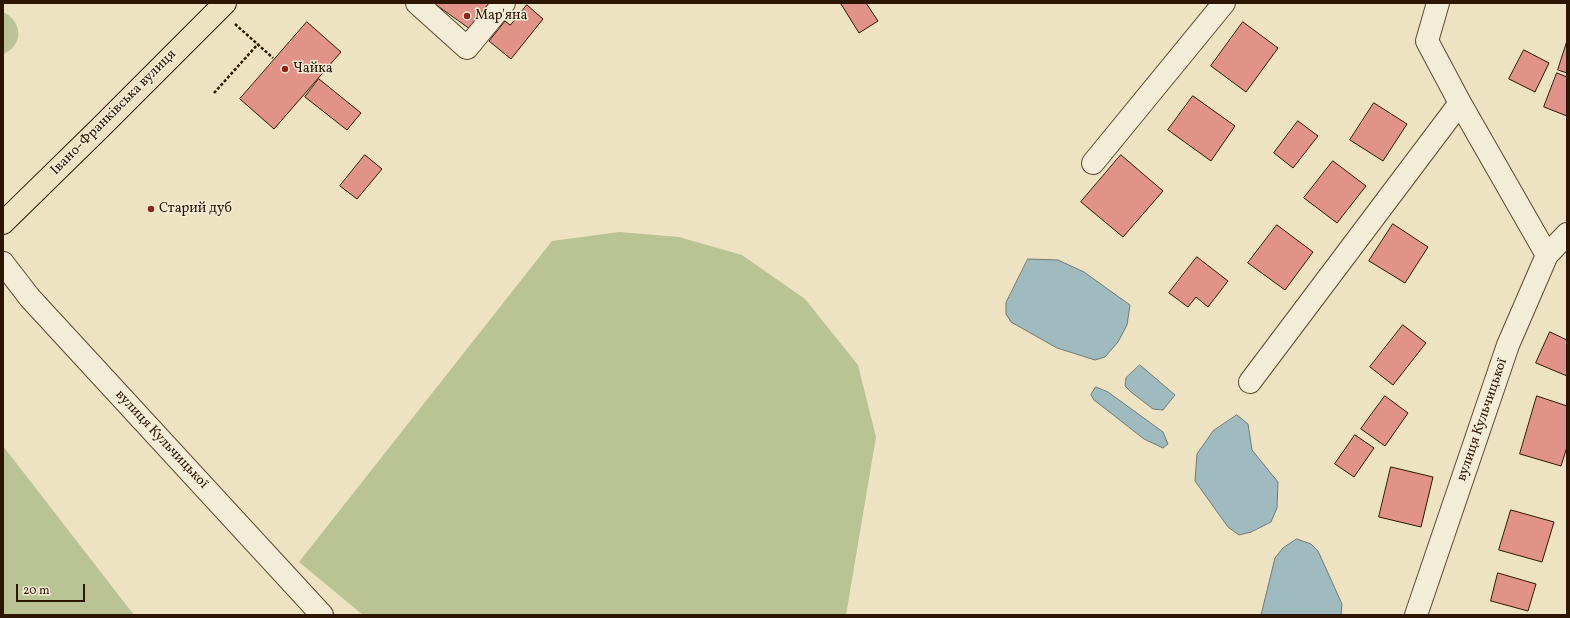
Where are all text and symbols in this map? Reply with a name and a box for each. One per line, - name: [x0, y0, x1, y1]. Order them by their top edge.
- place label: Мар'яна: [475, 8, 527, 24]
- marker: Мар'яна: [462, 11, 472, 21]
- street label: Івано-Франківська вулиця: [48, 47, 180, 179]
- place label: Чайка: [293, 61, 333, 77]
- marker: Чайка: [280, 64, 290, 74]
- place label: Старий дуб: [159, 201, 232, 217]
- marker: Старий дуб: [146, 204, 156, 214]
- street label: вулиця Кульчицької: [1454, 356, 1512, 484]
- street label: вулиця Кульчицької: [111, 387, 211, 493]
- scale bar: [18, 576, 87, 602]
- text: 20 m: [23, 583, 50, 599]

